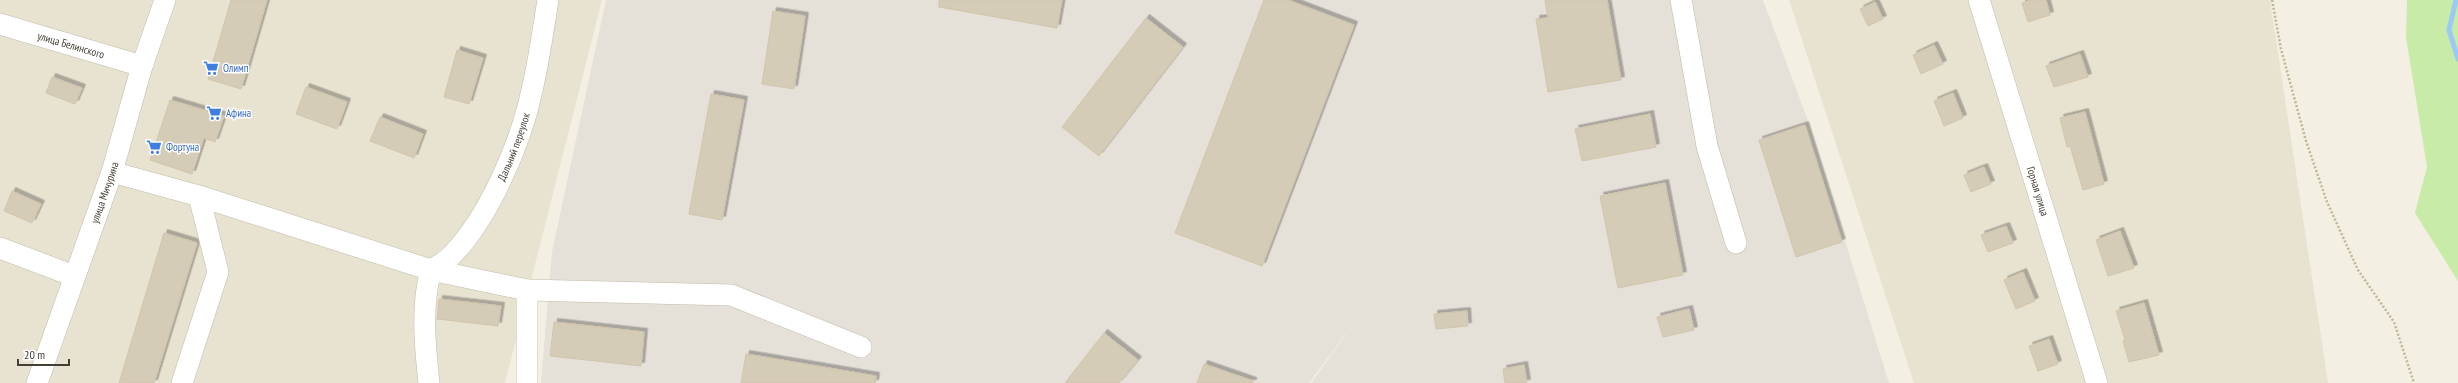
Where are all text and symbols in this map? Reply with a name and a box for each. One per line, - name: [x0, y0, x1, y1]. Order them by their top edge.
- street label: улица Белинского: [36, 28, 106, 62]
- supermarket icon: Олимп: [202, 59, 220, 77]
- place label: Олимп: [223, 61, 249, 75]
- supermarket icon: Афина: [205, 104, 223, 122]
- place label: Афина: [226, 106, 251, 120]
- street label: Дальний переулок: [494, 110, 533, 183]
- supermarket icon: Фортуна: [145, 138, 163, 156]
- place label: Фортуна: [166, 140, 199, 154]
- street label: улица Мичурина: [87, 160, 121, 225]
- street label: Горная улица: [2024, 165, 2052, 217]
- scale bar: [18, 341, 69, 367]
- text: 20 m: [24, 347, 45, 362]

